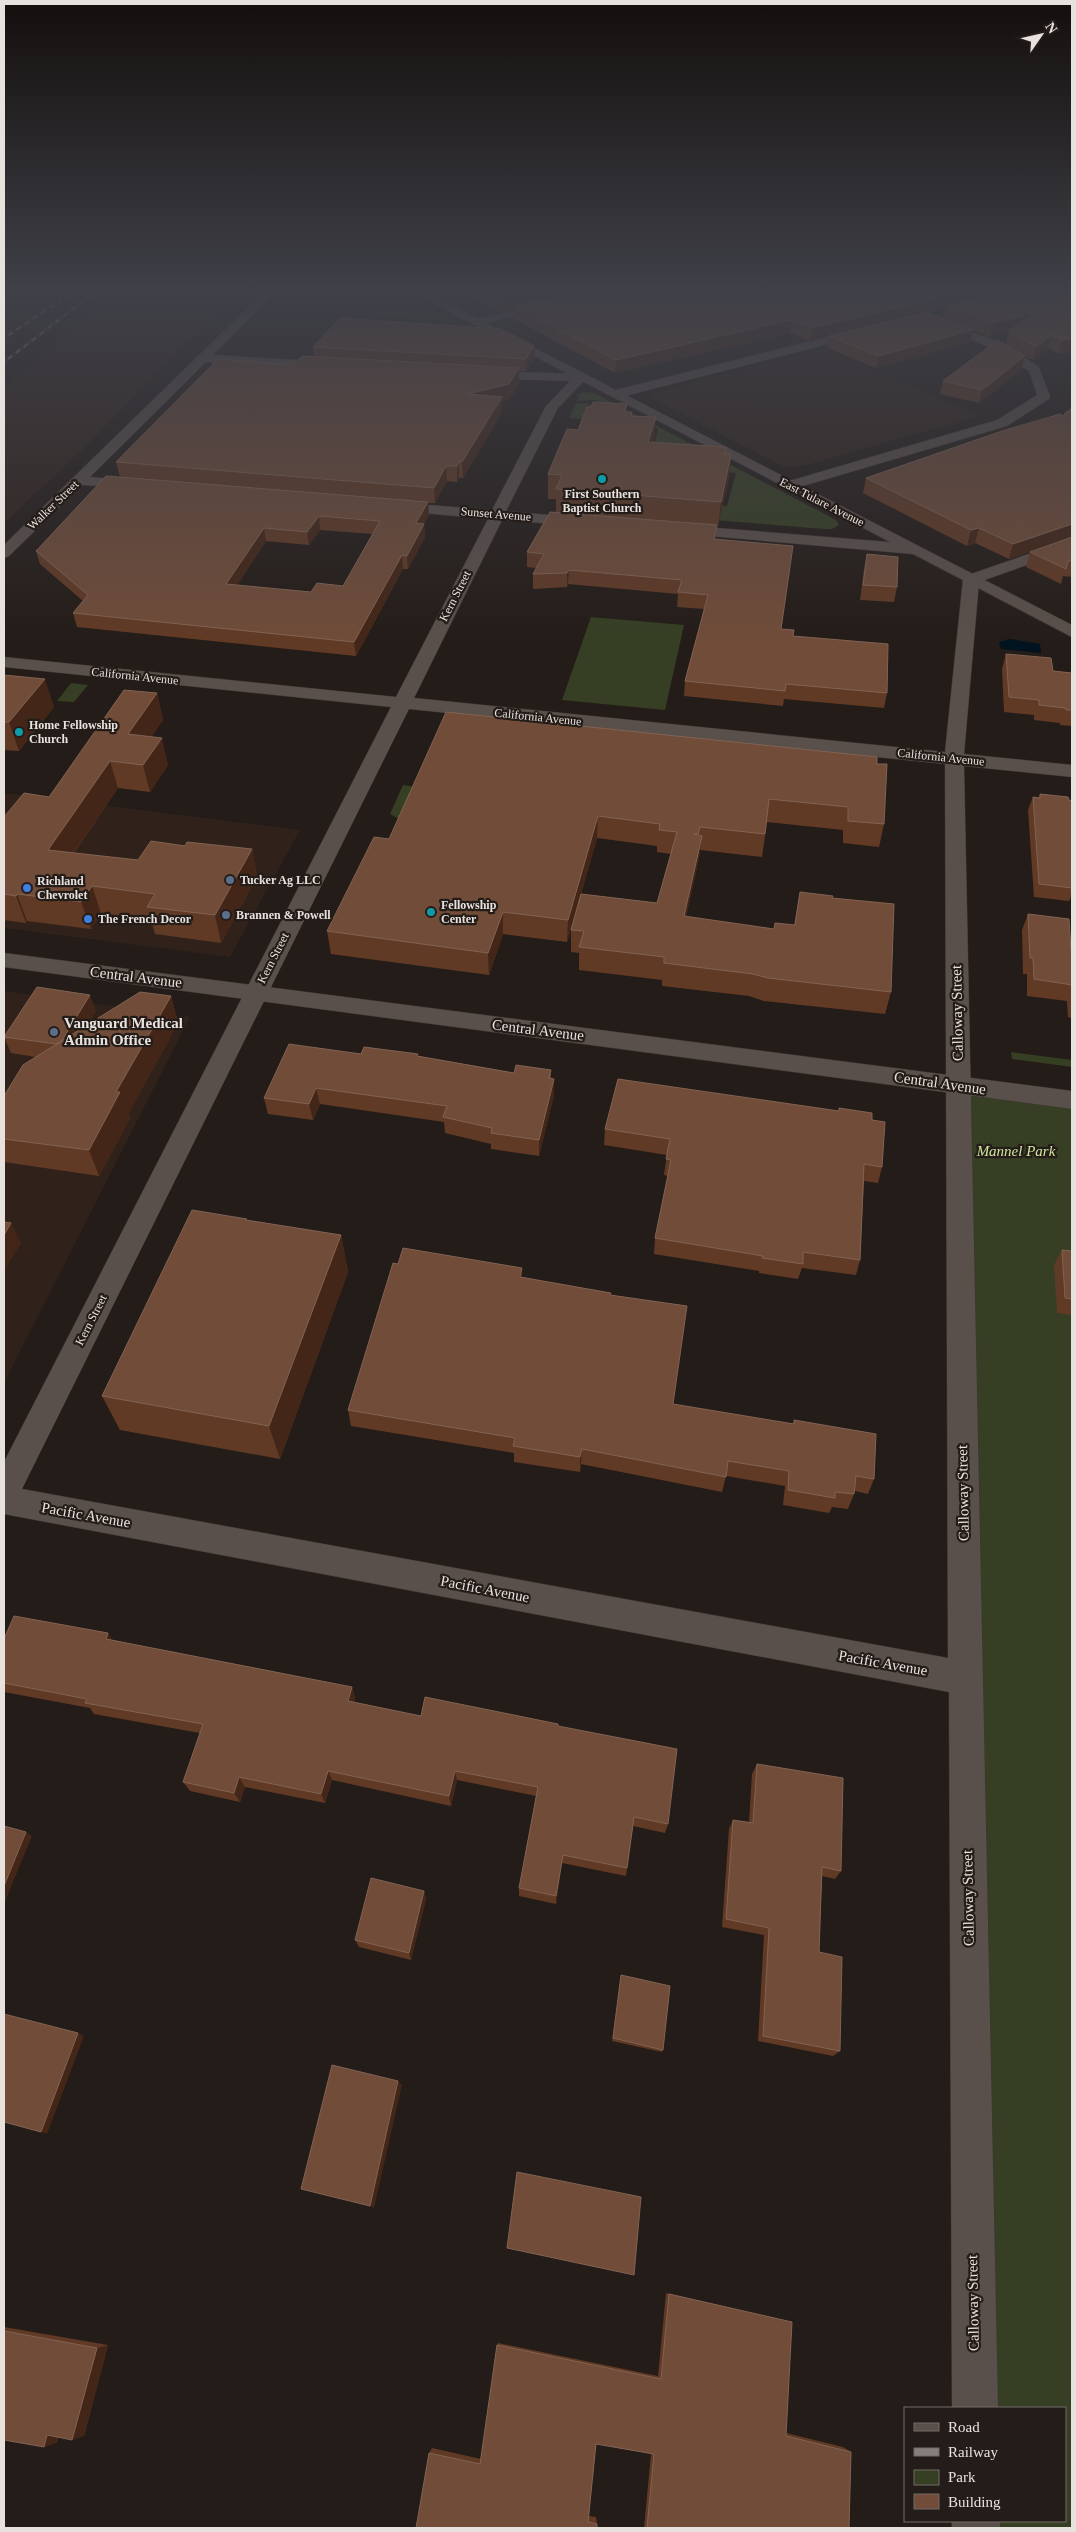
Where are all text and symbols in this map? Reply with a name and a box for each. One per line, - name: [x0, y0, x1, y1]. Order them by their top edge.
- north arrow: [1016, 10, 1066, 60]
- text: N: [1042, 20, 1060, 36]
- marker: First Southern Baptist Church: [596, 473, 608, 485]
- street label: East Tulare Avenue: [777, 475, 867, 529]
- street label: Walker Street: [25, 477, 82, 533]
- place label: First Southern Baptist Church: [563, 487, 642, 515]
- street label: Sunset Avenue: [460, 504, 532, 524]
- street label: Kern Street: [436, 568, 474, 624]
- street label: California Avenue: [91, 664, 179, 688]
- street label: California Avenue: [494, 705, 582, 729]
- place label: Home Fellowship Church: [29, 718, 118, 746]
- marker: Home Fellowship Church: [13, 726, 25, 738]
- street label: California Avenue: [897, 745, 985, 769]
- place label: Tucker Ag LLC: [240, 873, 321, 887]
- place label: Richland Chevrolet: [37, 874, 87, 902]
- marker: Tucker Ag LLC: [224, 874, 236, 886]
- marker: Richland Chevrolet: [21, 882, 33, 894]
- place label: Fellowship Center: [441, 898, 497, 926]
- marker: Fellowship Center: [425, 906, 437, 918]
- place label: Brannen & Powell: [236, 908, 331, 922]
- marker: Brannen & Powell: [220, 909, 232, 921]
- place label: The French Decor: [98, 912, 192, 926]
- marker: The French Decor: [82, 913, 94, 925]
- street label: Kern Street: [254, 930, 292, 986]
- street label: Central Avenue: [89, 963, 183, 991]
- street label: Calloway Street: [948, 964, 966, 1061]
- place label: Vanguard Medical Admin Office: [64, 1015, 183, 1048]
- street label: Central Avenue: [491, 1016, 585, 1044]
- marker: Vanguard Medical Admin Office: [48, 1026, 60, 1038]
- street label: Central Avenue: [893, 1069, 987, 1097]
- park label: Mannel Park: [976, 1143, 1056, 1159]
- street label: Kern Street: [72, 1292, 110, 1348]
- street label: Calloway Street: [954, 1444, 972, 1541]
- street label: Pacific Avenue: [40, 1499, 132, 1531]
- street label: Pacific Avenue: [439, 1573, 531, 1606]
- street label: Pacific Avenue: [837, 1647, 929, 1679]
- street label: Calloway Street: [959, 1849, 977, 1946]
- street label: Calloway Street: [964, 2254, 982, 2351]
- legend: [904, 2407, 1066, 2522]
- text: Road: [948, 2419, 980, 2435]
- text: Railway: [948, 2444, 998, 2460]
- text: Park: [948, 2469, 976, 2485]
- text: Building: [948, 2494, 1001, 2510]

